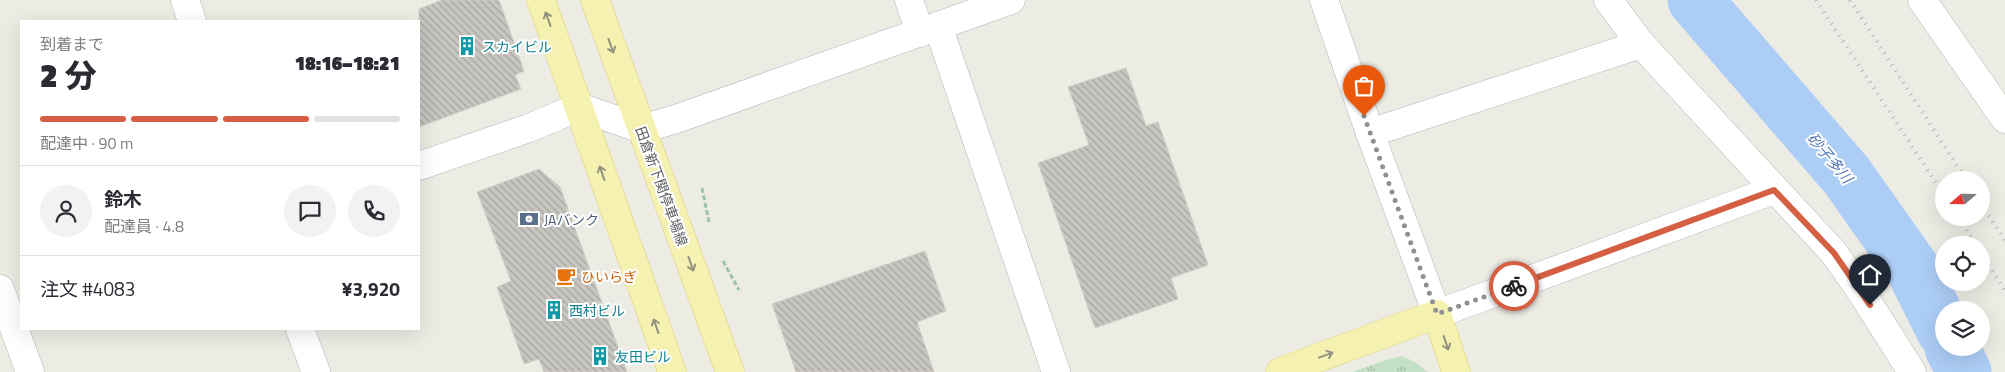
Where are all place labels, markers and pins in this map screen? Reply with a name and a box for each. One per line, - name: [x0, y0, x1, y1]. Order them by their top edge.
- building icon: スカイビル: [456, 35, 478, 57]
- place label: スカイビル: [482, 36, 552, 57]
- pin: [1343, 65, 1385, 116]
- bank icon: JAバンク: [518, 208, 540, 230]
- place label: JAバンク: [544, 209, 599, 230]
- pin: [1849, 254, 1891, 305]
- cafe icon: ひいらぎ: [555, 265, 577, 287]
- place label: ひいらぎ: [581, 266, 637, 287]
- building icon: 西村ビル: [543, 299, 565, 321]
- place label: 西村ビル: [569, 300, 625, 321]
- building icon: 友田ビル: [589, 345, 611, 367]
- place label: 友田ビル: [615, 346, 671, 367]

